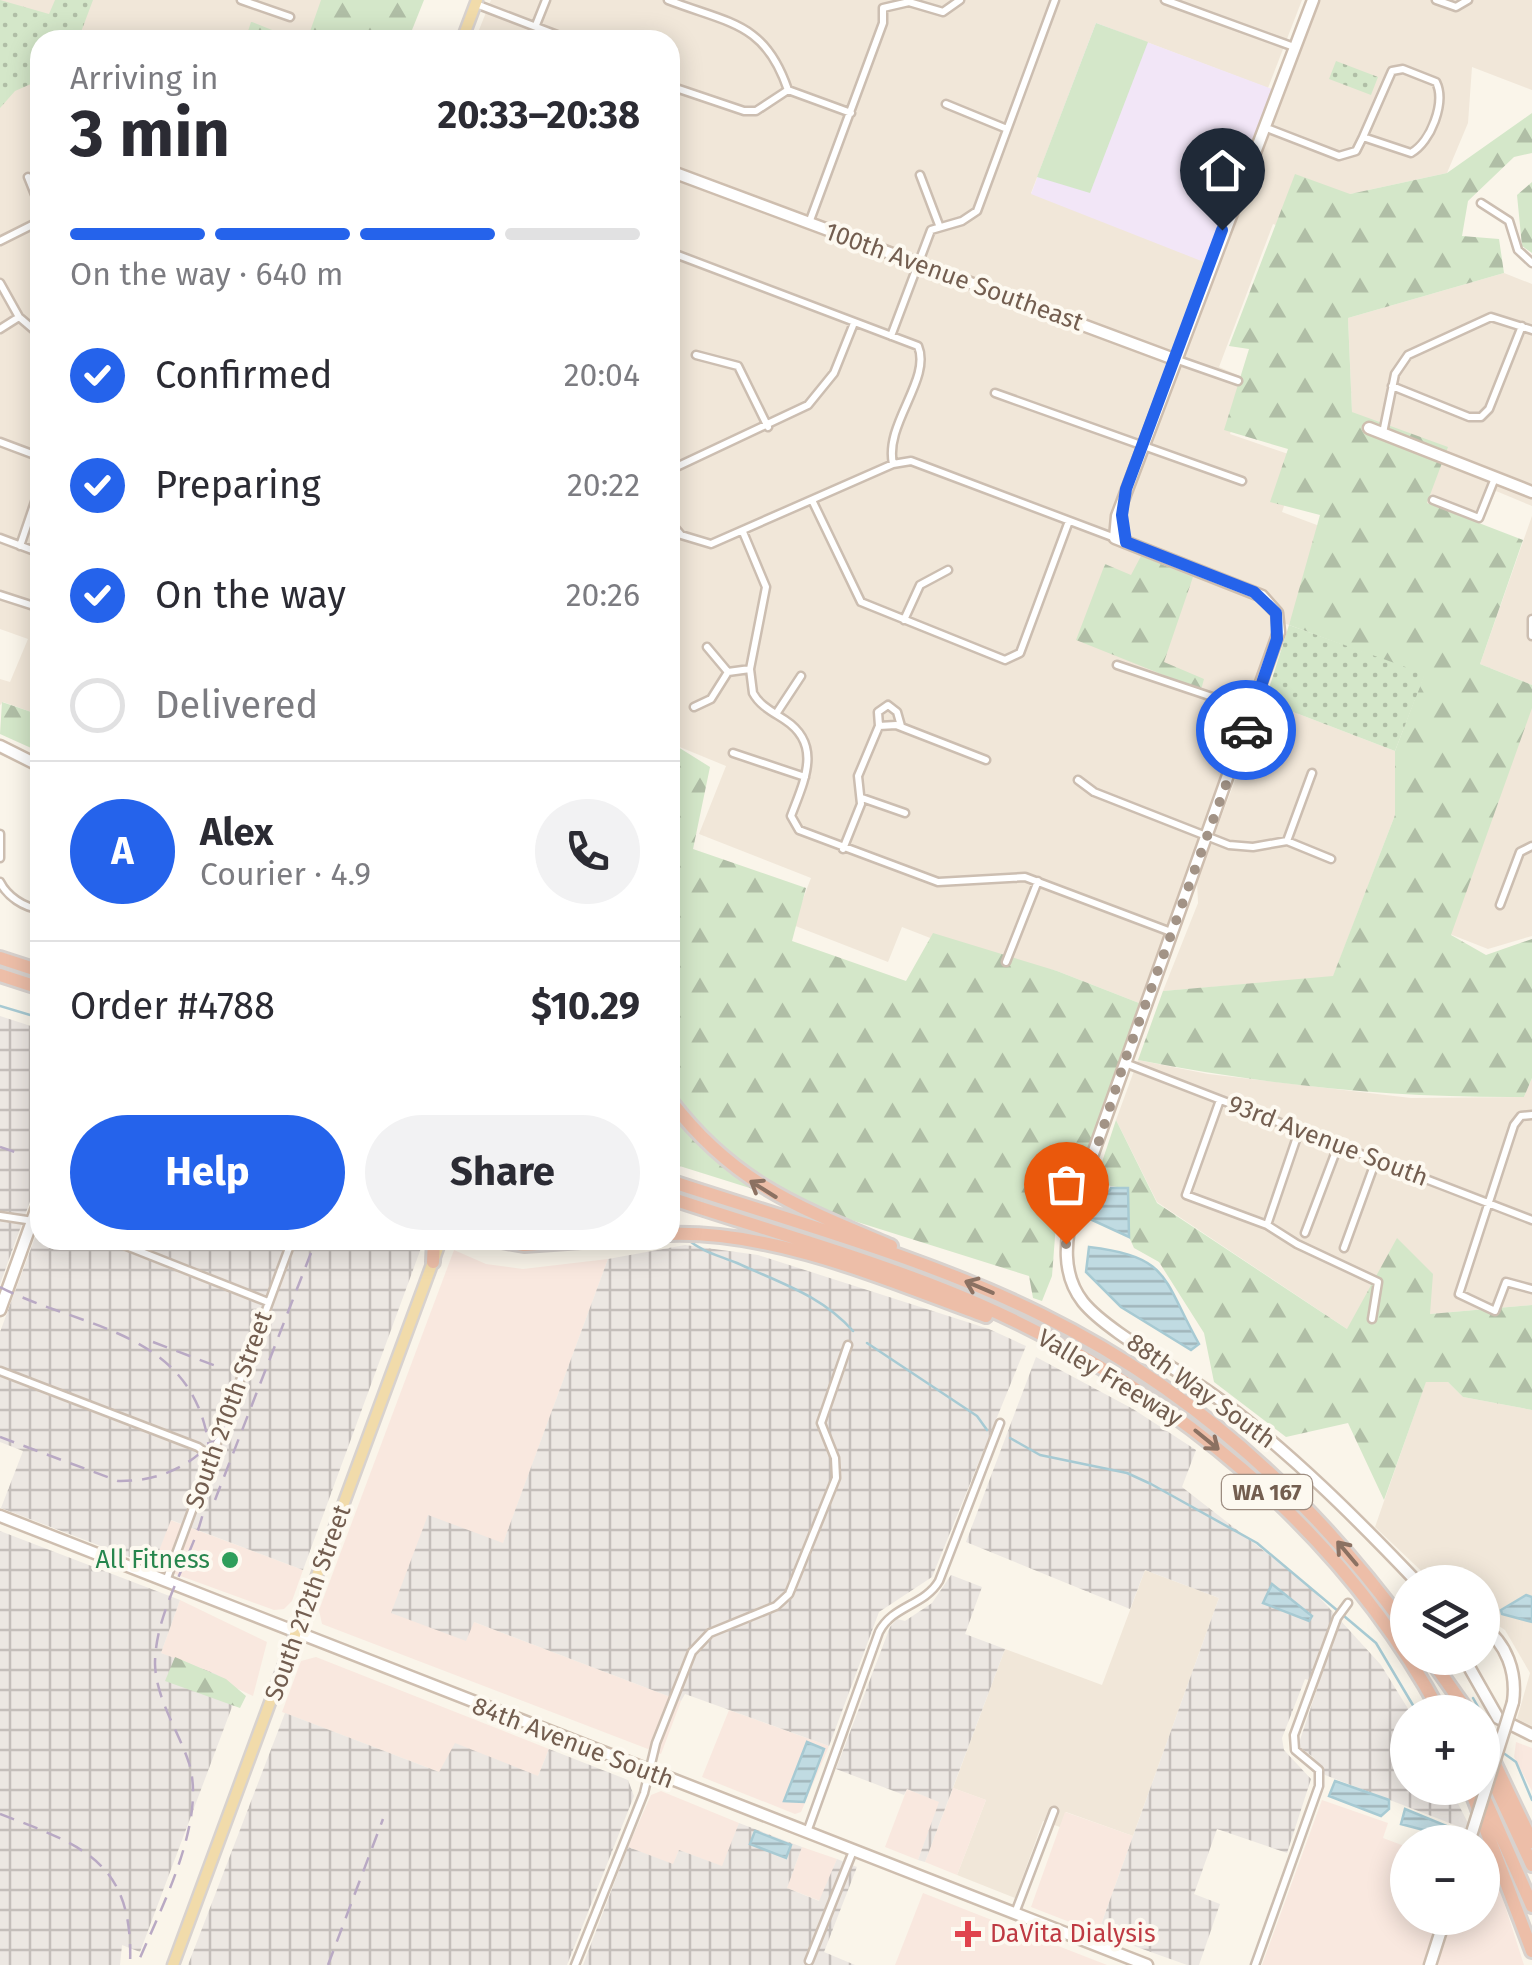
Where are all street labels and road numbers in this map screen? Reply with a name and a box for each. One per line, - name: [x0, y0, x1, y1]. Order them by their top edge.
- street label: 100th Avenue Southeast: [821, 216, 1088, 338]
- street label: 93rd Avenue South: [1224, 1089, 1432, 1193]
- street label: South 210th Street: [179, 1306, 279, 1513]
- street label: Valley Freeway: [1032, 1323, 1189, 1433]
- street label: 88th Way South: [1121, 1327, 1281, 1455]
- road number: WA 167: [1222, 1475, 1312, 1509]
- street label: South 212th Street: [259, 1500, 358, 1705]
- street label: 84th Avenue South: [468, 1691, 678, 1795]

